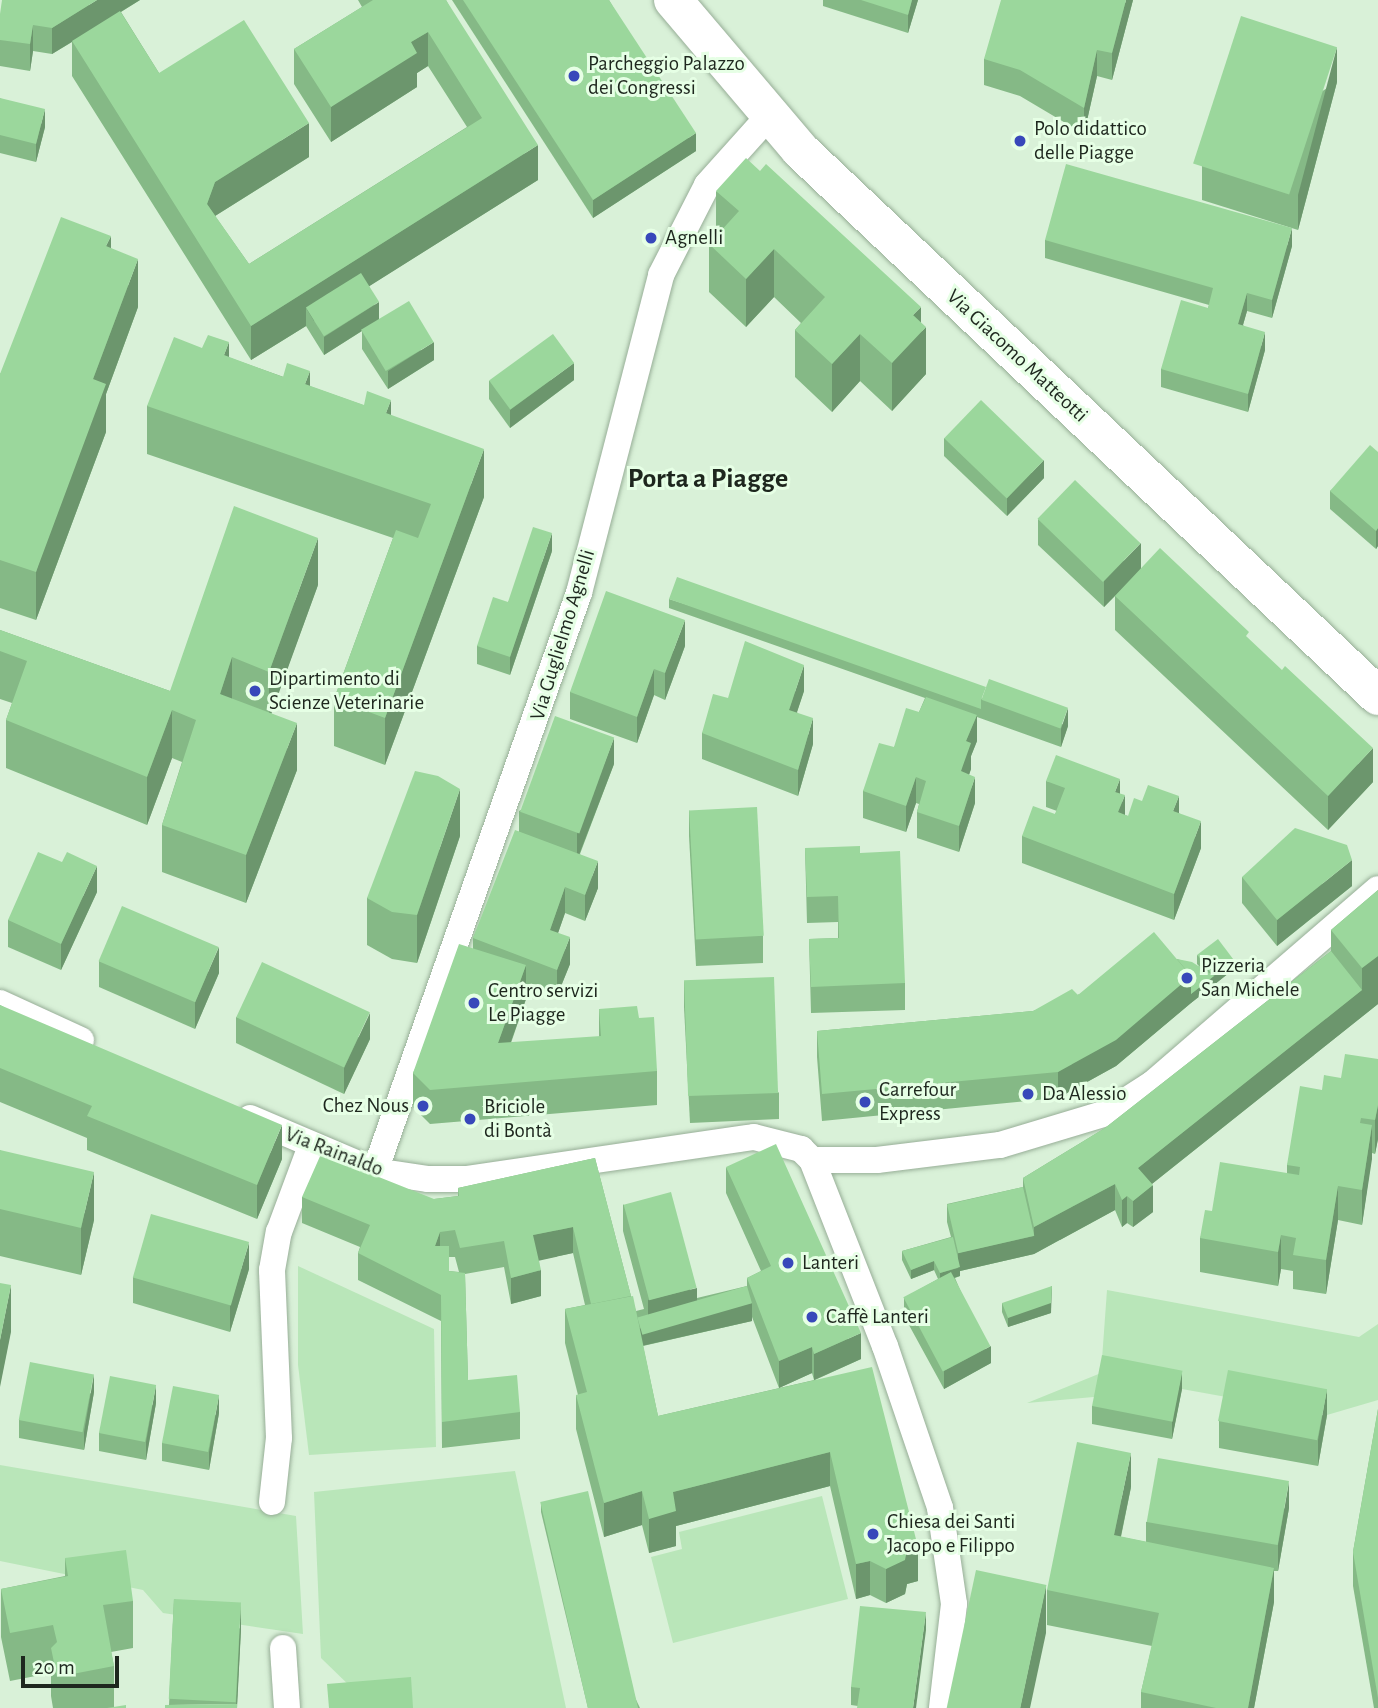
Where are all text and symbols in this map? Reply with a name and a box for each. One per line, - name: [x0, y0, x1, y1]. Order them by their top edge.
- place label: Parcheggio Palazzo dei Congressi: [588, 51, 745, 101]
- marker: Parcheggio Palazzo dei Congressi: [566, 68, 582, 84]
- place label: Polo didattico delle Piagge: [1034, 116, 1147, 166]
- marker: Polo didattico delle Piagge: [1012, 133, 1028, 149]
- place label: Agnelli: [665, 225, 723, 251]
- marker: Agnelli: [643, 230, 659, 246]
- street label: Via Giacomo Matteotti: [941, 284, 1093, 428]
- district label: Porta a Piagge: [628, 462, 788, 496]
- street label: Via Guglielmo Agnelli: [525, 547, 601, 723]
- place label: Dipartimento di Scienze Veterinarie: [269, 666, 424, 716]
- marker: Dipartimento di Scienze Veterinarie: [247, 683, 263, 699]
- place label: Pizzeria San Michele: [1201, 953, 1299, 1003]
- marker: Pizzeria San Michele: [1179, 970, 1195, 986]
- place label: Centro servizi Le Piagge: [488, 978, 598, 1028]
- marker: Centro servizi Le Piagge: [466, 995, 482, 1011]
- place label: Carrefour Express: [879, 1077, 956, 1127]
- place label: Da Alessio: [1042, 1081, 1127, 1107]
- marker: Da Alessio: [1020, 1086, 1036, 1102]
- place label: Chez Nous: [323, 1093, 409, 1119]
- place label: Briciole di Bontà: [484, 1094, 552, 1144]
- marker: Carrefour Express: [857, 1094, 873, 1110]
- marker: Chez Nous: [415, 1098, 431, 1114]
- marker: Briciole di Bontà: [462, 1111, 478, 1127]
- street label: Via Rainaldo: [281, 1122, 387, 1182]
- place label: Lanteri: [802, 1250, 859, 1276]
- marker: Lanteri: [780, 1255, 796, 1271]
- place label: Caffè Lanteri: [826, 1304, 929, 1330]
- marker: Caffè Lanteri: [804, 1309, 820, 1325]
- place label: Chiesa dei Santi Jacopo e Filippo: [887, 1509, 1015, 1559]
- marker: Chiesa dei Santi Jacopo e Filippo: [865, 1526, 881, 1542]
- scale bar: [24, 1642, 122, 1686]
- text: 20 m: [34, 1657, 75, 1678]

